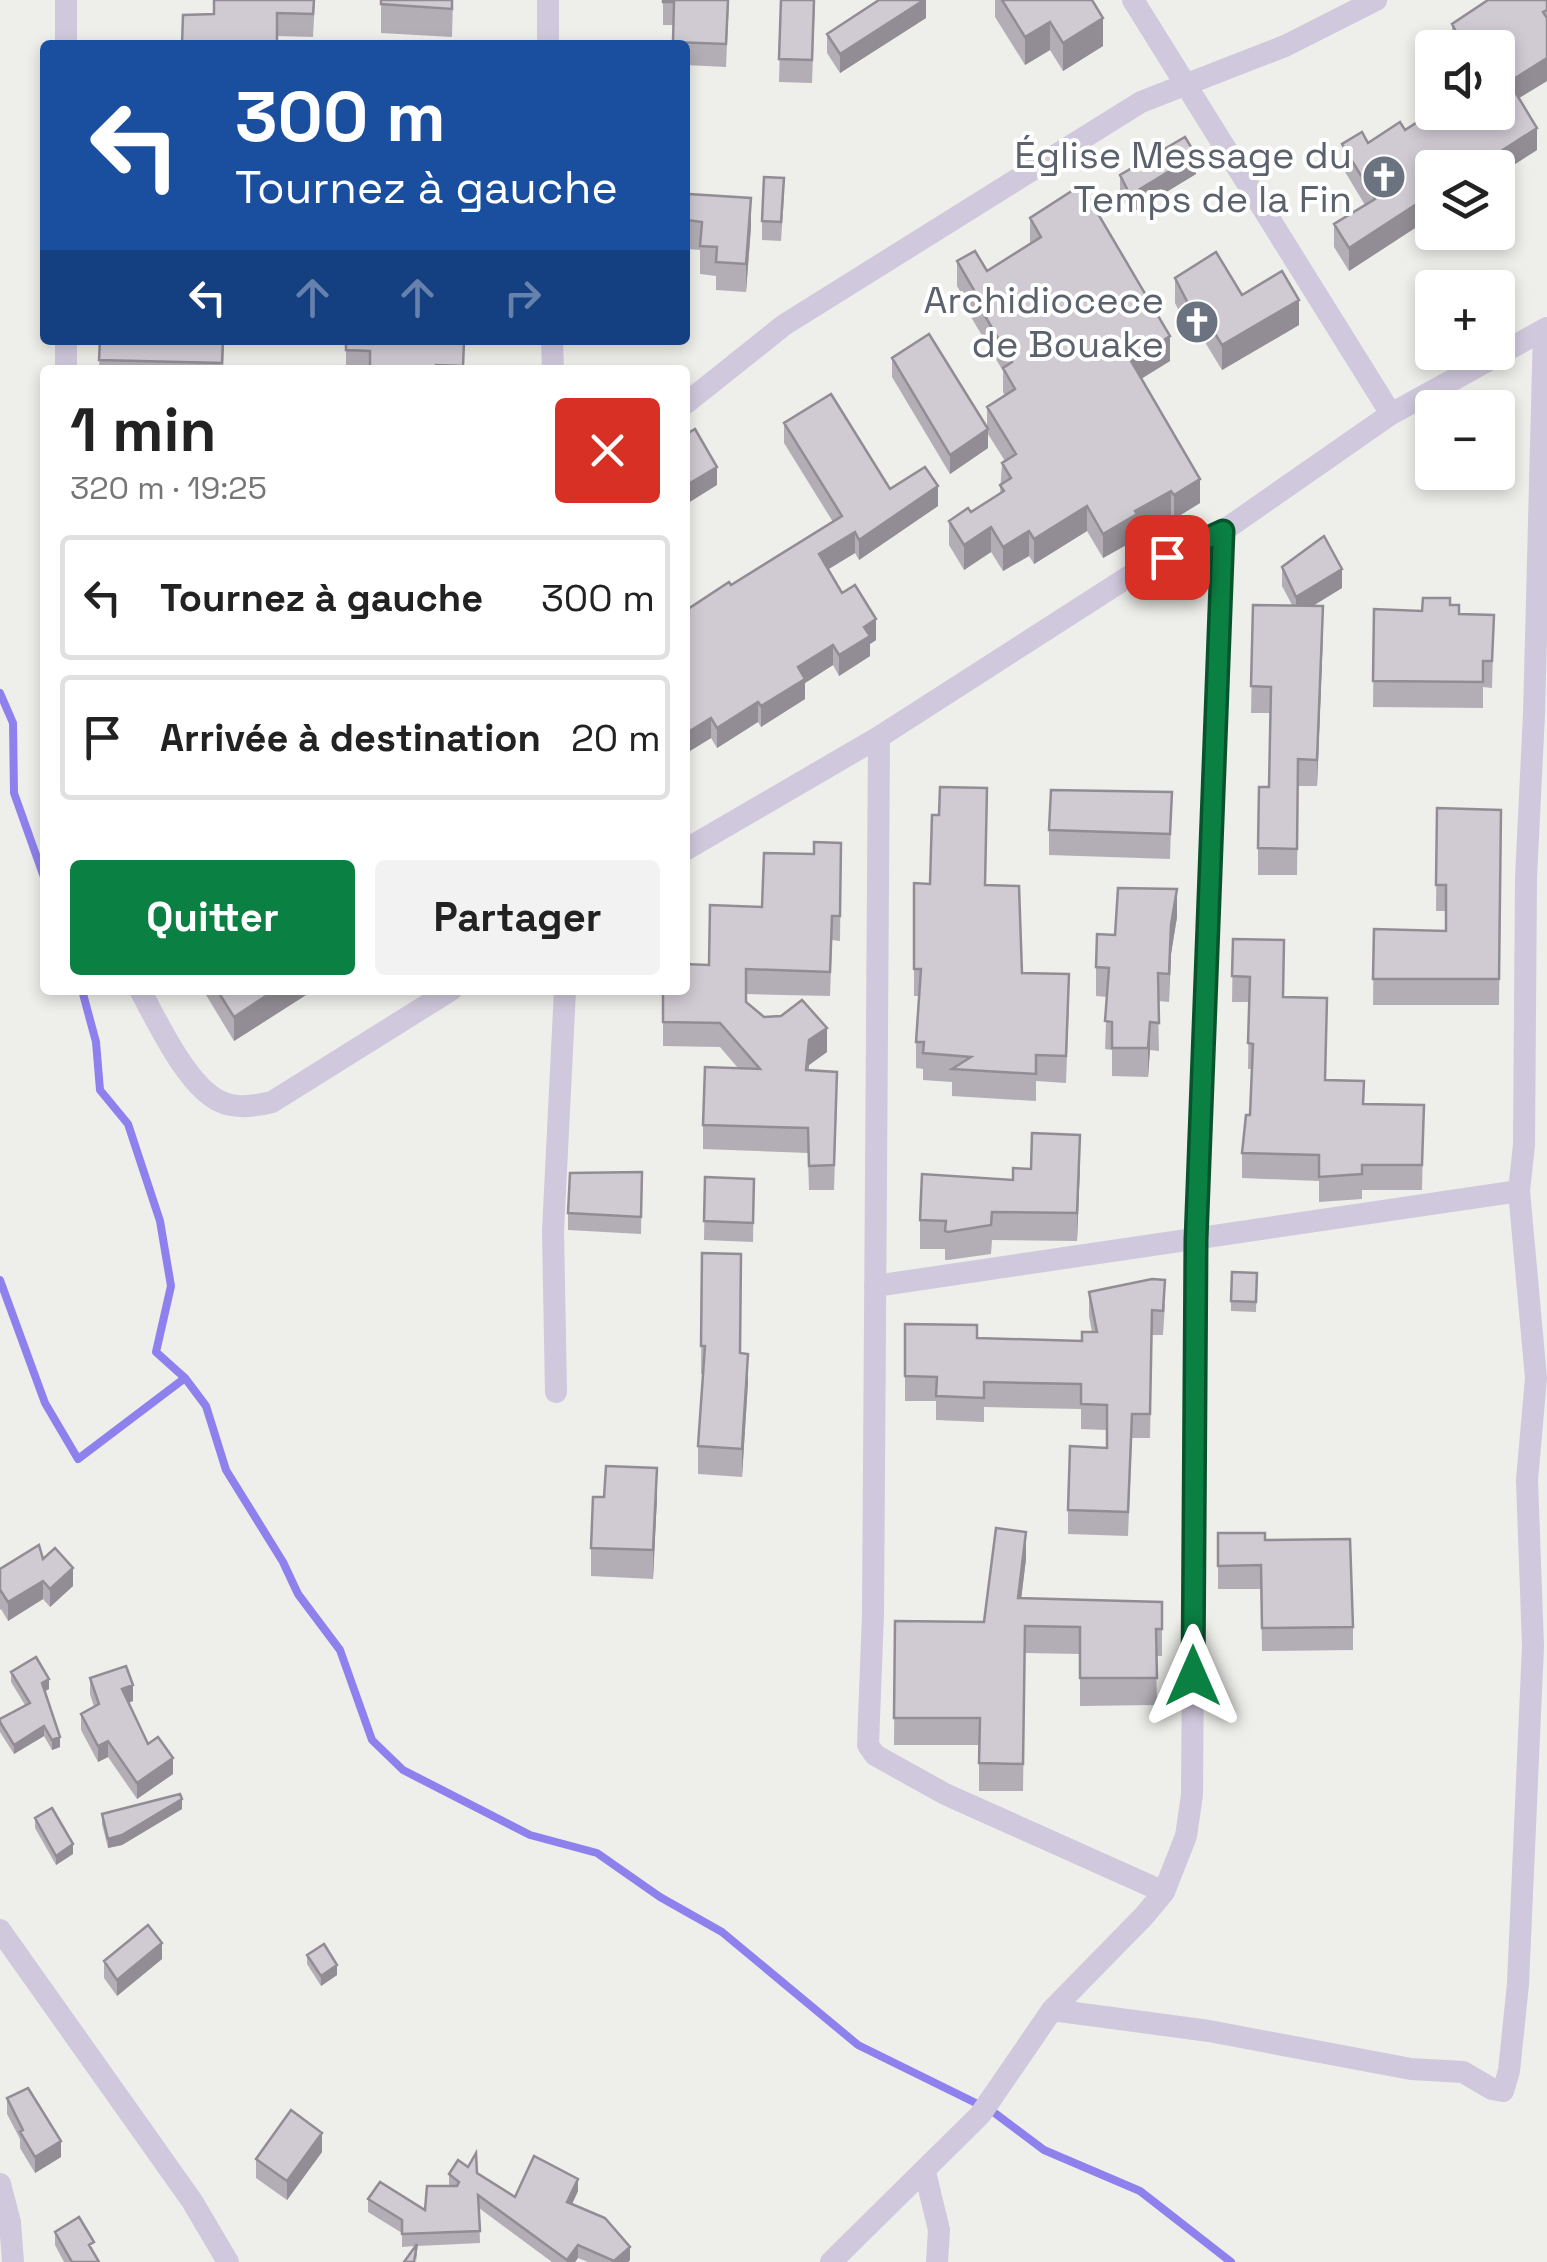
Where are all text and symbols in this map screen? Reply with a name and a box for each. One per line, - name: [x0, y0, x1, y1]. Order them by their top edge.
- map controls: [1415, 30, 1515, 490]
- button: sound: [1415, 30, 1515, 130]
- text: 300 m: [235, 72, 446, 161]
- icon: left: [70, 80, 200, 210]
- place label: Église Message du Temps de la Fin: [1014, 131, 1352, 223]
- button: layers: [1415, 150, 1515, 250]
- church icon: Église Message du Temps de la Fin: [1361, 154, 1407, 200]
- text: Tournez à gauche: [235, 159, 618, 216]
- icon: left: [180, 270, 235, 325]
- icon: ahead: [285, 270, 340, 325]
- icon: ahead: [390, 270, 445, 325]
- icon: right: [495, 270, 550, 325]
- button: +: [1415, 270, 1515, 370]
- place label: Archidiocece de Bouake: [923, 276, 1164, 368]
- church icon: Archidiocece de Bouake: [1174, 299, 1220, 345]
- button: −: [1415, 390, 1515, 490]
- text: 1 min: [70, 392, 217, 469]
- button: close: [555, 398, 660, 503]
- text: 320 m · 19:25: [70, 468, 267, 508]
- pin: [1125, 515, 1210, 600]
- icon: arrive: [1140, 530, 1195, 585]
- icon: left: [75, 570, 130, 625]
- text: Tournez à gauche: [160, 574, 483, 622]
- text: 300 m: [541, 574, 655, 622]
- icon: arrive: [75, 710, 130, 765]
- text: Arrivée à destination: [160, 714, 541, 762]
- text: 20 m: [571, 714, 661, 762]
- button: Quitter: [70, 860, 355, 975]
- button: Partager: [375, 860, 660, 975]
- position arrow: [1141, 1624, 1245, 1728]

